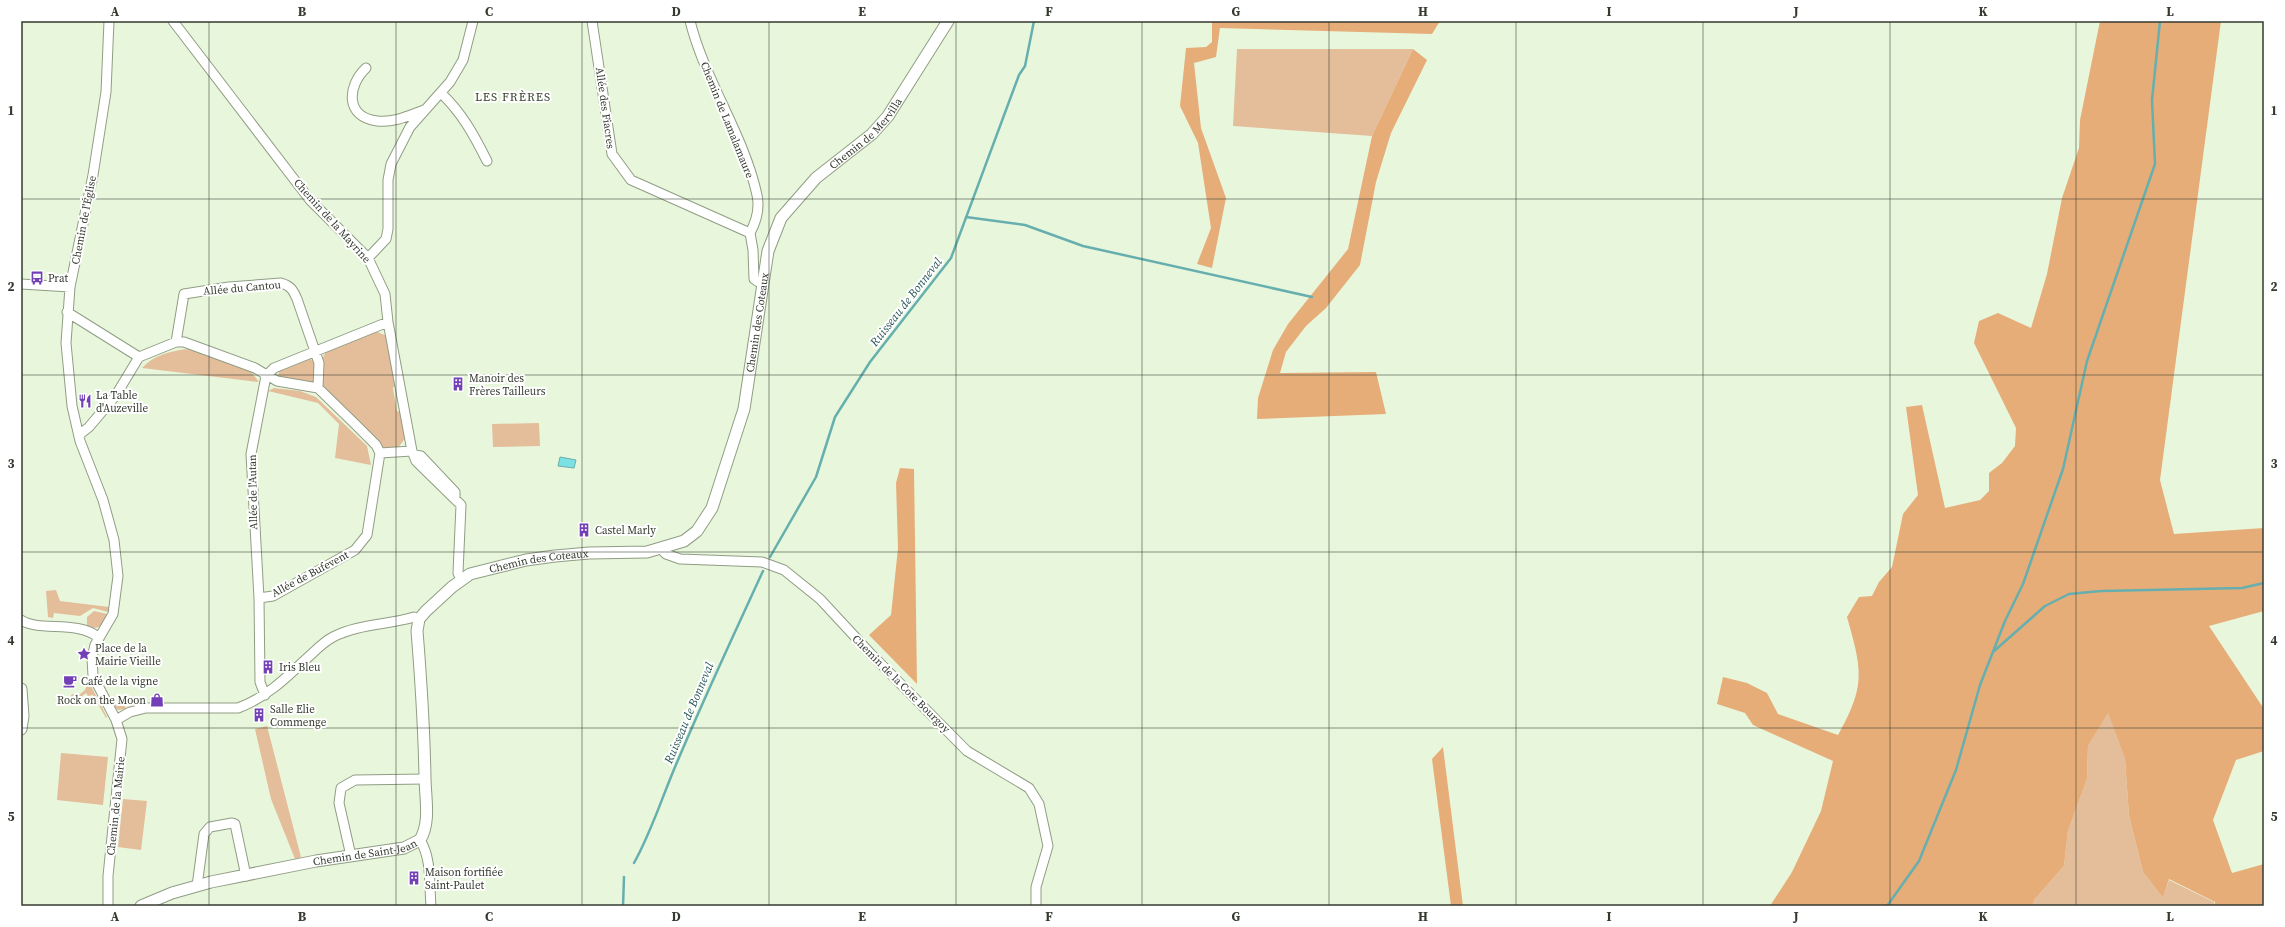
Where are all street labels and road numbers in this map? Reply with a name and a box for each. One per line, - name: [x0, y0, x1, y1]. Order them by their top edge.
- street label: Chemin de Lamalamaure: [697, 60, 757, 181]
- street label: Allée des Fiacres: [592, 66, 618, 150]
- street label: Chemin de Mervilla: [826, 94, 905, 172]
- street label: Chemin de l'Église: [68, 174, 100, 266]
- street label: Chemin de la Mayrine: [290, 176, 374, 267]
- street label: Chemin des Coteaux: [742, 271, 772, 373]
- street label: Allée du Cantou: [203, 277, 282, 299]
- street label: Allée de l'Autan: [245, 454, 261, 530]
- street label: Chemin des Coteaux: [487, 546, 589, 576]
- street label: Allée de Bufevent: [269, 547, 352, 601]
- street label: Chemin de la Cote Bourgoy: [849, 632, 954, 737]
- street label: Chemin de la Mairie: [103, 755, 129, 856]
- street label: Chemin de Saint-Jean: [312, 835, 420, 869]

